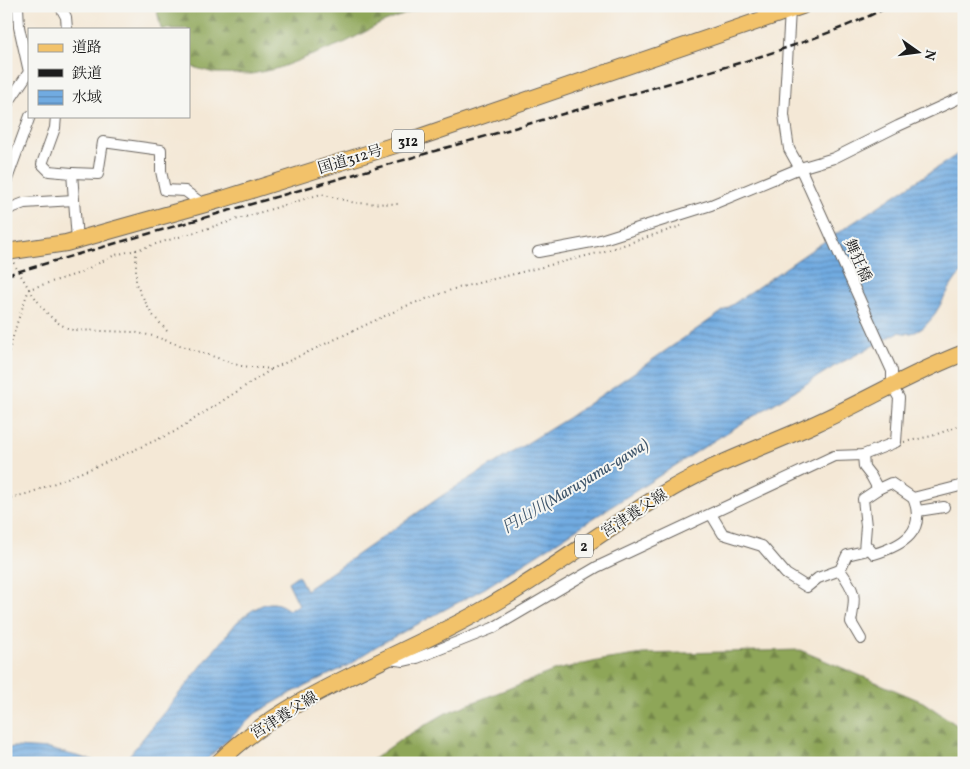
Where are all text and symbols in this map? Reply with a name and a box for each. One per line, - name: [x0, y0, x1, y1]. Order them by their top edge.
- legend: [28, 28, 190, 118]
- north arrow: [892, 28, 942, 78]
- text: 道路: [72, 38, 102, 59]
- text: N: [919, 48, 940, 62]
- text: 鉄道: [72, 64, 102, 85]
- text: 水域: [72, 88, 102, 109]
- road number: 312: [392, 130, 424, 152]
- street label: 国道312号: [316, 141, 385, 180]
- street label: 舞狂橋: [838, 236, 875, 285]
- water label: 円山川(Maruyama-gawa): [499, 434, 654, 539]
- street label: 宮津養父線: [598, 485, 672, 543]
- road number: 2: [575, 534, 593, 558]
- street label: 宮津養父線: [247, 687, 322, 745]

